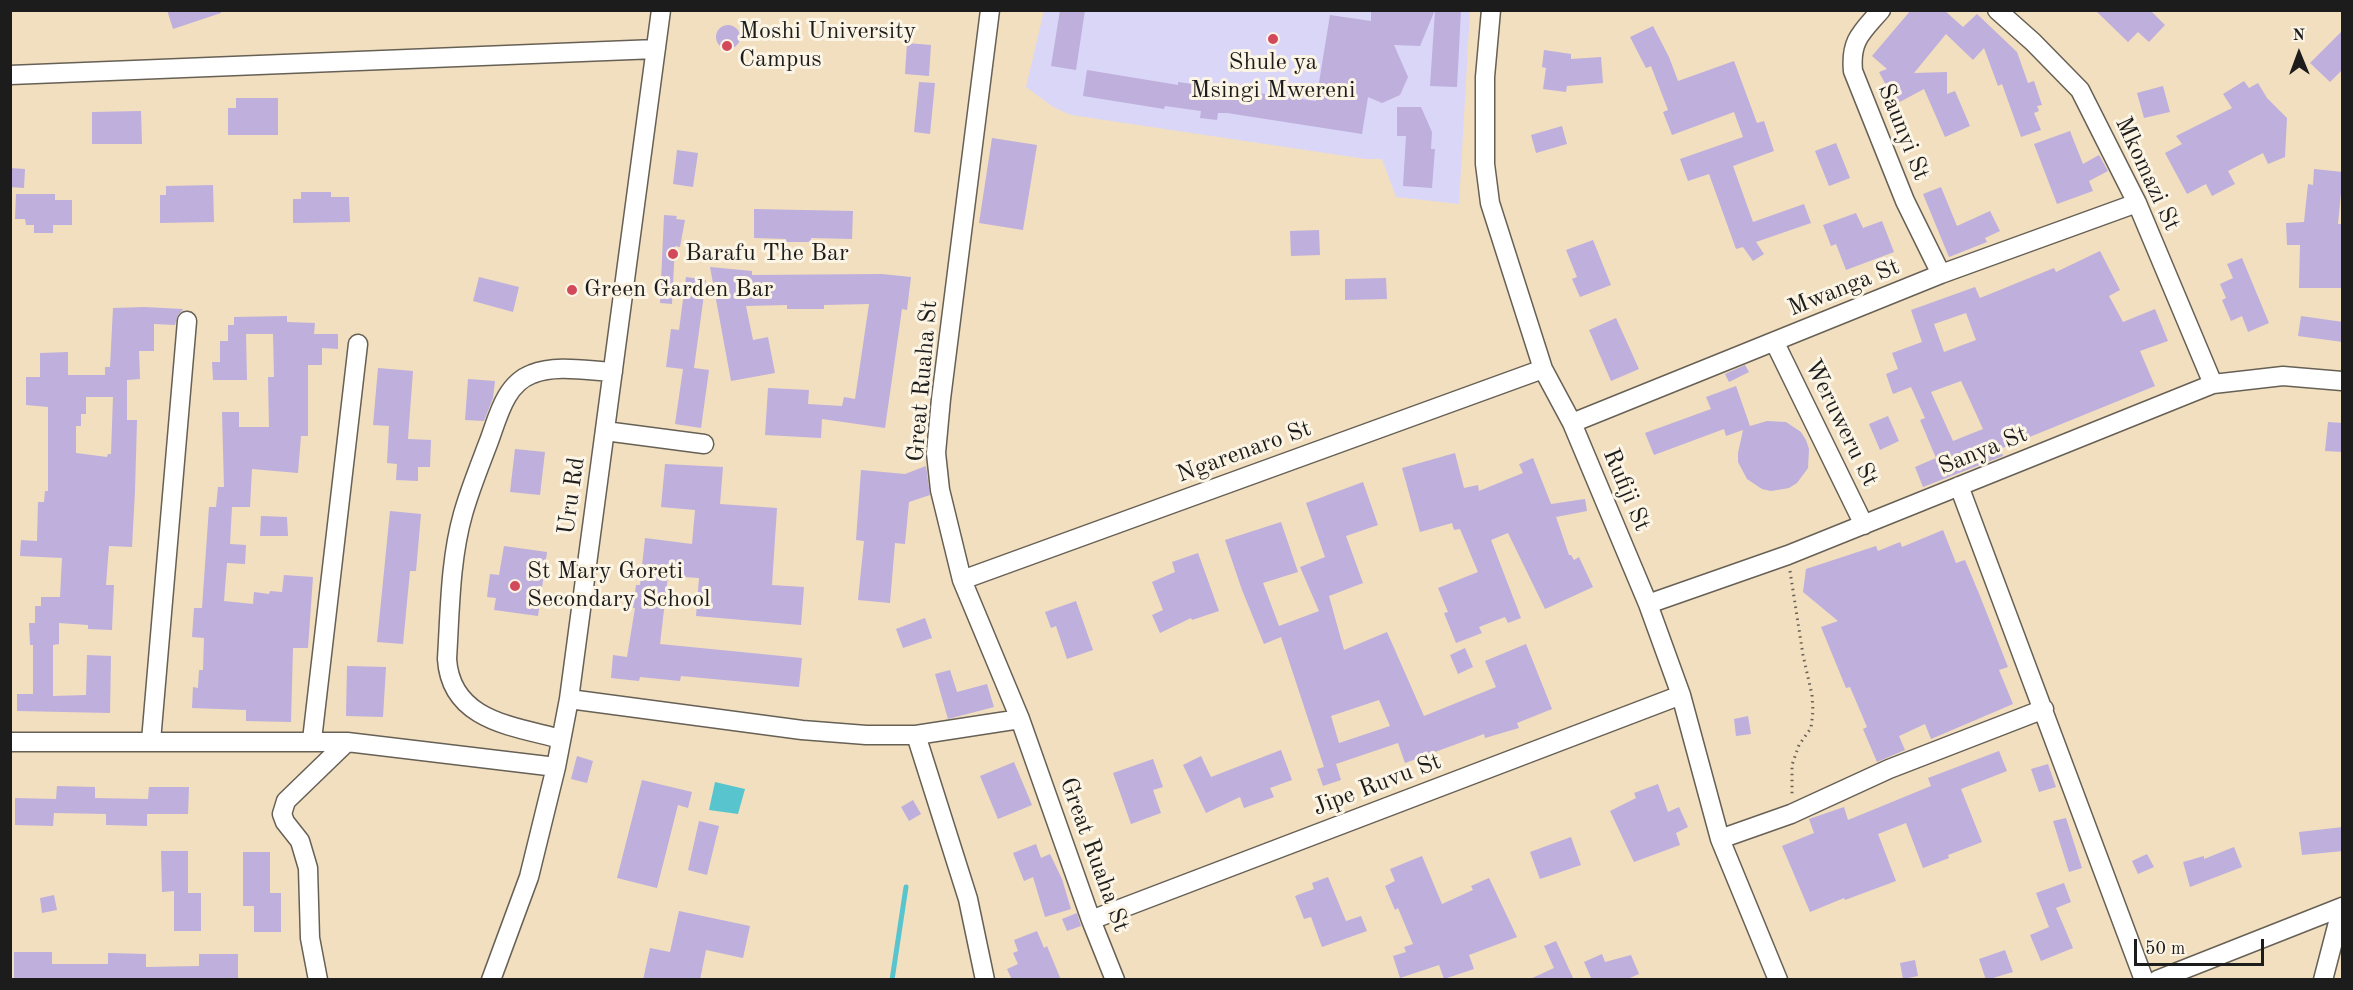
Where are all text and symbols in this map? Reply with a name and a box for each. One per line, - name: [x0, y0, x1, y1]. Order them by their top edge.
- place label: Moshi University Campus: [739, 18, 916, 74]
- north arrow: [2269, 24, 2329, 84]
- text: N: [2292, 28, 2305, 44]
- marker: Shule ya Msingi Mwereni: [1266, 32, 1280, 46]
- marker: Moshi University Campus: [720, 39, 734, 53]
- place label: Shule ya Msingi Mwereni: [1190, 49, 1356, 105]
- street label: Saunyi St: [1871, 79, 1935, 185]
- street label: Mkomazi St: [2108, 112, 2186, 236]
- place label: Barafu The Bar: [685, 240, 849, 268]
- marker: Barafu The Bar: [666, 247, 680, 261]
- street label: Mwanga St: [1784, 253, 1904, 323]
- place label: Green Garden Bar: [584, 276, 773, 304]
- marker: Green Garden Bar: [565, 283, 579, 297]
- street label: Great Ruaha St: [902, 299, 944, 463]
- street label: Weruweru St: [1798, 355, 1884, 491]
- street label: Ngarenaro St: [1173, 414, 1315, 490]
- street label: Sanya St: [1934, 420, 2032, 482]
- street label: Rufiji St: [1596, 444, 1656, 536]
- street label: Uru Rd: [552, 455, 592, 537]
- place label: St Mary Goreti Secondary School: [527, 558, 711, 614]
- marker: St Mary Goreti Secondary School: [508, 579, 522, 593]
- street label: Jipe Ruvu St: [1309, 747, 1445, 823]
- street label: Great Ruaha St: [1053, 774, 1135, 936]
- scale bar: [2137, 927, 2268, 965]
- text: 50 m: [2145, 940, 2185, 958]

